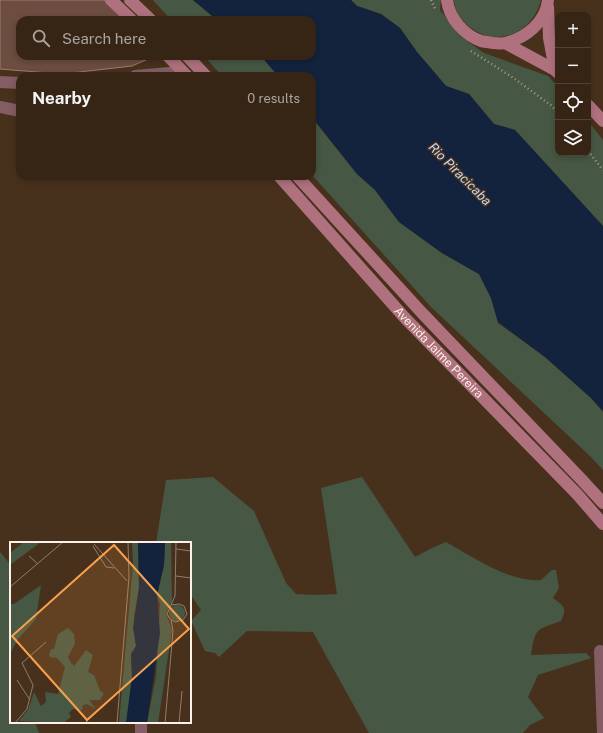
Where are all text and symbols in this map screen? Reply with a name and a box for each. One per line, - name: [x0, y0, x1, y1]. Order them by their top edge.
- map controls: [555, 12, 591, 156]
- button: +: [555, 12, 591, 48]
- search box: [16, 16, 316, 60]
- icon: search: [30, 27, 52, 49]
- text: Search here: [62, 30, 146, 47]
- button: −: [555, 48, 591, 84]
- button: locate: [555, 84, 591, 120]
- text: Nearby: [32, 88, 91, 108]
- text: 0 results: [247, 91, 300, 106]
- button: layers: [555, 120, 591, 156]
- water label: Rio Piracicaba: [426, 140, 495, 209]
- street label: Avenida Jaime Pereira: [391, 304, 486, 401]
- inset map: [10, 542, 191, 723]

